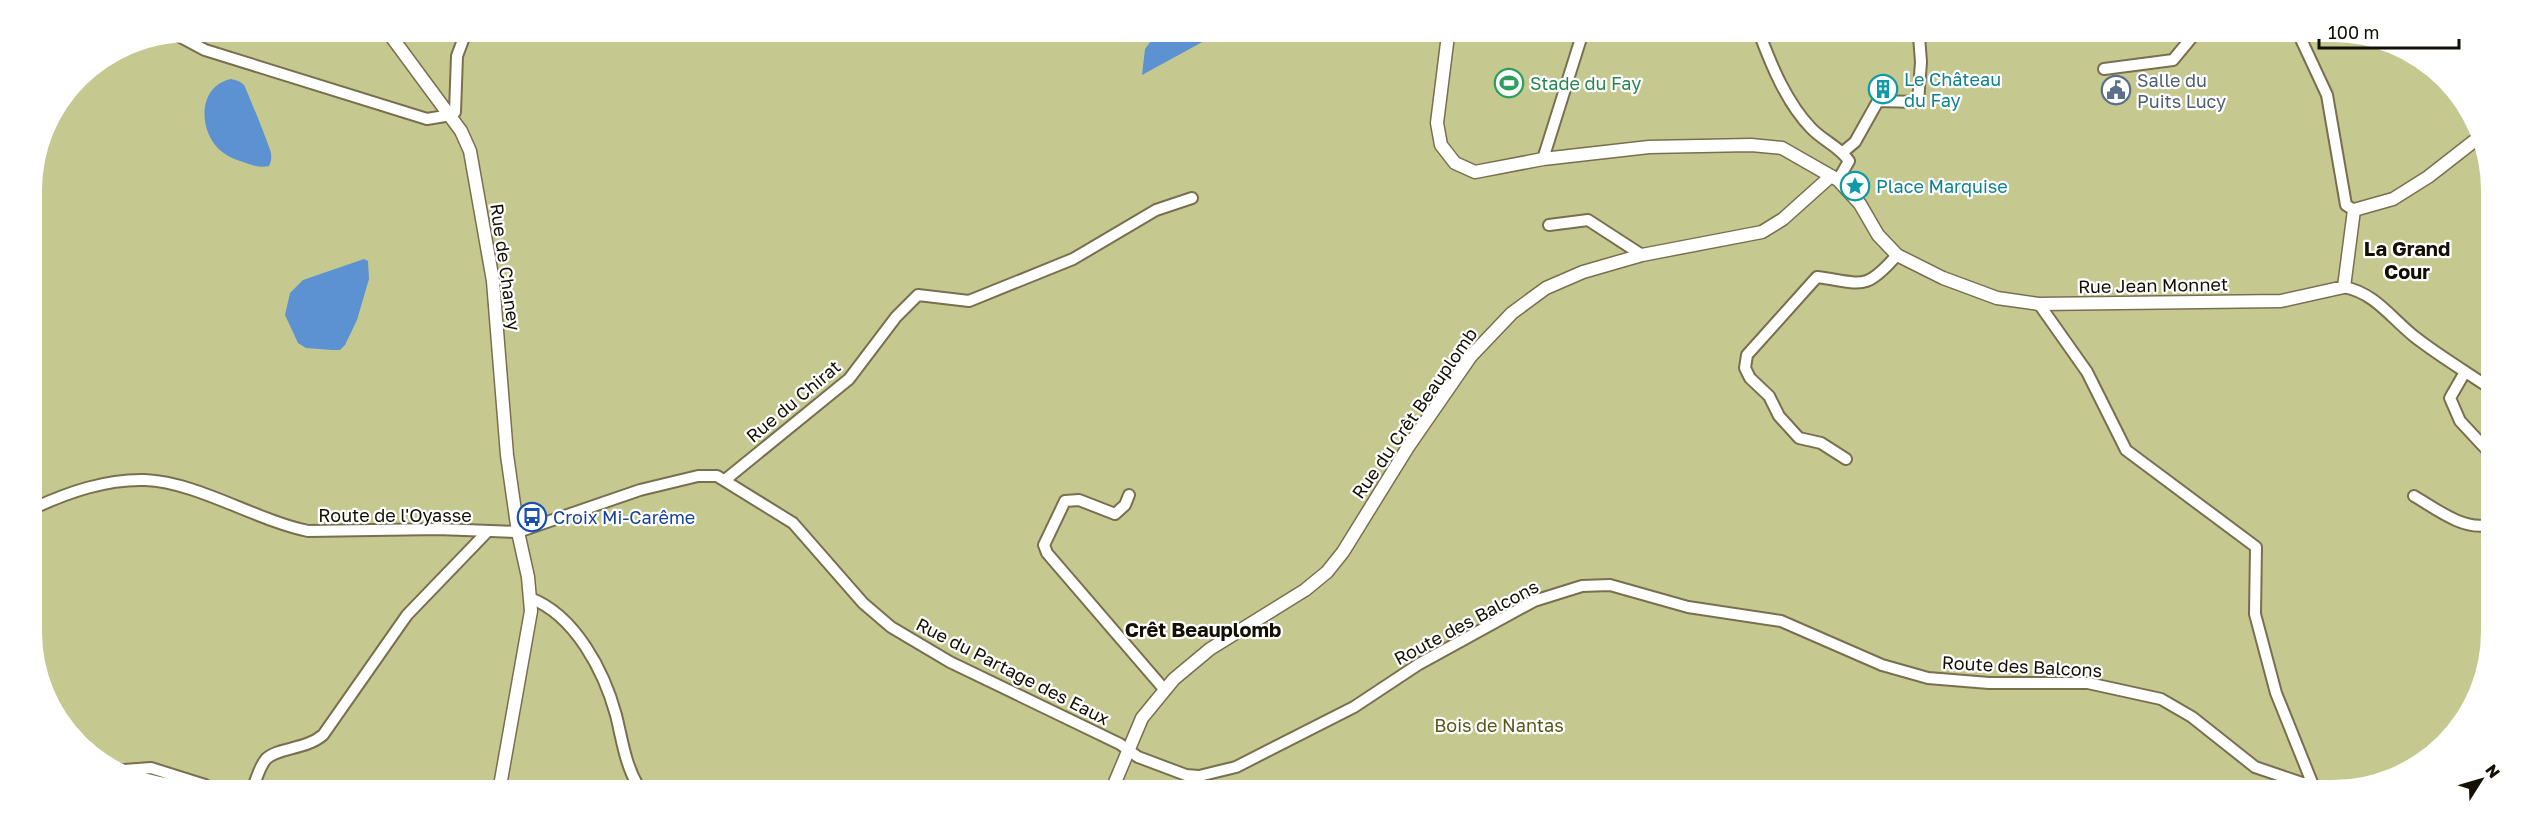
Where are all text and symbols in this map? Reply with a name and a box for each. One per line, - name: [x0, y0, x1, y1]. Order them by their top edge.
- scale bar: [2319, 12, 2458, 50]
- text: 100 m: [2328, 21, 2379, 43]
- sports icon: Stade du Fay: [1493, 67, 1525, 99]
- place label: Le Château du Fay: [1904, 68, 2001, 111]
- place label: Salle du Puits Lucy: [2137, 69, 2226, 112]
- place label: Stade du Fay: [1530, 72, 1641, 94]
- building icon: Le Château du Fay: [1867, 73, 1899, 105]
- public building icon: Salle du Puits Lucy: [2100, 74, 2132, 106]
- place icon: Place Marquise: [1839, 170, 1871, 202]
- place label: Place Marquise: [1876, 175, 2008, 197]
- street label: Rue de Chaney: [486, 202, 526, 332]
- district label: La Grand Cour: [2364, 236, 2450, 283]
- street label: Rue Jean Monnet: [2078, 273, 2228, 297]
- street label: Rue du Crêt Beauplomb: [1347, 323, 1481, 503]
- street label: Rue du Chirat: [741, 355, 845, 447]
- bus stop icon: Croix Mi-Carême: [516, 501, 548, 533]
- street label: Route de l'Oyasse: [318, 504, 472, 526]
- place label: Croix Mi-Carême: [553, 506, 695, 528]
- street label: Route des Balcons: [1390, 575, 1542, 669]
- street label: Rue du Partage des Eaux: [913, 613, 1113, 729]
- district label: Crêt Beauplomb: [1125, 617, 1281, 641]
- street label: Route des Balcons: [1941, 651, 2103, 681]
- park label: Bois de Nantas: [1434, 714, 1564, 736]
- north arrow: [2451, 750, 2511, 810]
- text: N: [2481, 760, 2505, 782]

